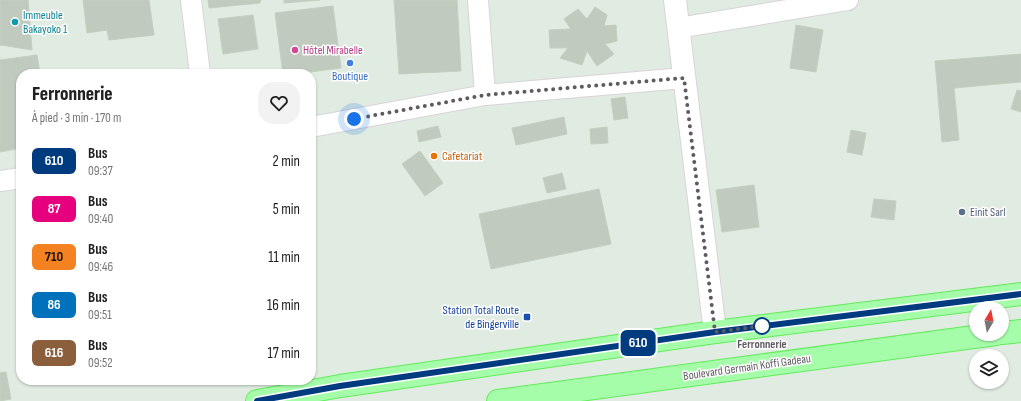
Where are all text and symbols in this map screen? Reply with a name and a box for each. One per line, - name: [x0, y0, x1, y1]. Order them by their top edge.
- place label: Immeuble Bakayoko 1: [23, 8, 68, 37]
- marker: Immeuble Bakayoko 1: [10, 17, 20, 27]
- place label: Hôtel Mirabelle: [303, 43, 363, 58]
- marker: Hôtel Mirabelle: [290, 45, 300, 55]
- marker: Boutique: [345, 58, 355, 68]
- place label: Boutique: [332, 69, 368, 84]
- button: heart: [258, 82, 300, 124]
- text: Ferronnerie: [32, 83, 113, 106]
- your location: [344, 109, 364, 129]
- text: À pied · 3 min · 170 m: [32, 110, 121, 126]
- text: Bus: [88, 144, 107, 163]
- place label: Cafetariat: [442, 149, 483, 164]
- marker: Cafetariat: [429, 151, 439, 161]
- text: 610: [45, 152, 63, 169]
- text: 2 min: [273, 152, 300, 171]
- text: 09:37: [88, 163, 113, 179]
- text: Bus: [88, 192, 107, 211]
- text: 87: [48, 200, 60, 217]
- text: 5 min: [273, 200, 300, 219]
- place label: Einit Sarl: [970, 205, 1006, 220]
- marker: Einit Sarl: [957, 207, 967, 217]
- text: 09:40: [88, 211, 113, 227]
- text: Bus: [88, 240, 107, 259]
- text: 710: [45, 248, 63, 265]
- text: 11 min: [268, 248, 300, 267]
- text: 09:46: [88, 259, 113, 275]
- text: Bus: [88, 288, 107, 307]
- text: 86: [47, 296, 61, 313]
- text: 16 min: [267, 296, 300, 315]
- north arrow: [969, 301, 1009, 341]
- map controls: [969, 301, 1009, 389]
- place label: Station Total Route de Bingerville: [443, 303, 519, 332]
- text: 09:51: [88, 307, 112, 323]
- marker: Station Total Route de Bingerville: [522, 312, 532, 322]
- marker: Ferronnerie: [753, 317, 771, 335]
- line badge: 610: [615, 330, 661, 356]
- text: 610: [629, 334, 647, 351]
- text: Bus: [88, 336, 107, 355]
- place label: Ferronnerie: [737, 337, 787, 352]
- text: 616: [45, 344, 63, 361]
- text: 17 min: [268, 344, 300, 363]
- button: layers: [969, 349, 1009, 389]
- street label: Boulevard Germain Koffi Gadeau: [682, 351, 812, 384]
- text: 09:52: [88, 355, 113, 371]

